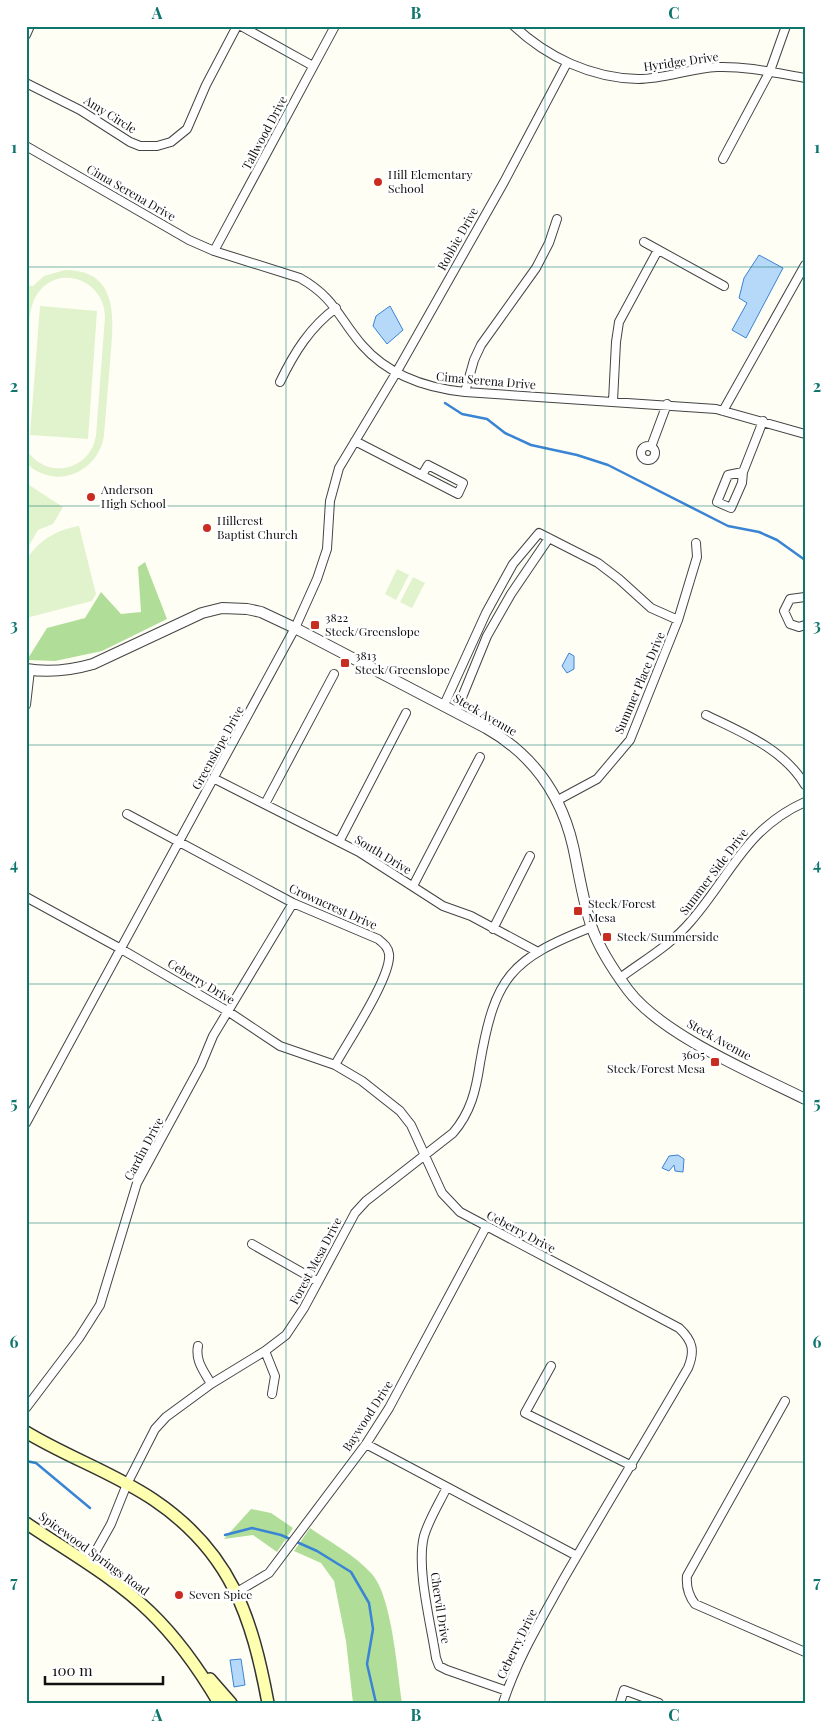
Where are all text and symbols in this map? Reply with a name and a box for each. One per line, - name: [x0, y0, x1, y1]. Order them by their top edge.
- text: A: [151, 2, 163, 23]
- text: B: [411, 2, 422, 23]
- text: C: [668, 2, 680, 23]
- street label: Hyridge Drive: [642, 48, 719, 74]
- street label: Amy Circle: [80, 91, 140, 137]
- street label: Tallwood Drive: [238, 93, 290, 172]
- text: 1: [11, 136, 17, 157]
- text: 1: [814, 136, 820, 157]
- street label: Cima Serena Drive: [84, 160, 179, 224]
- place label: Hill Elementary School: [388, 166, 473, 196]
- marker: Hill Elementary School: [372, 176, 384, 188]
- street label: Robbie Drive: [433, 204, 481, 273]
- street label: Cima Serena Drive: [435, 368, 537, 392]
- text: 2: [10, 375, 18, 396]
- text: 2: [813, 375, 821, 396]
- place label: Anderson High School: [100, 481, 166, 511]
- marker: Anderson High School: [85, 491, 97, 503]
- place label: Hillcrest Baptist Church: [217, 512, 298, 542]
- marker: Hillcrest Baptist Church: [201, 522, 213, 534]
- place label: 3822 Steck/Greenslope: [325, 609, 420, 639]
- text: 3: [10, 614, 18, 635]
- text: 3: [813, 614, 821, 635]
- marker: 3822 Steck/Greenslope: [309, 619, 321, 631]
- street label: Summer Place Drive: [610, 629, 668, 736]
- place label: 3813 Steck/Greenslope: [355, 647, 450, 677]
- marker: 3813 Steck/Greenslope: [339, 657, 351, 669]
- street label: Steck Avenue: [451, 689, 520, 739]
- street label: Greenslope Drive: [187, 703, 247, 792]
- street label: Summer Side Drive: [675, 825, 751, 918]
- street label: South Drive: [352, 831, 415, 877]
- text: 4: [10, 853, 18, 874]
- text: 4: [813, 853, 821, 874]
- street label: Crowncrest Drive: [287, 879, 380, 933]
- place label: Steck/Forest Mesa: [588, 895, 656, 925]
- marker: Steck/Forest Mesa: [572, 905, 584, 917]
- place label: Steck/Summerside: [617, 928, 719, 944]
- marker: Steck/Summerside: [601, 931, 613, 943]
- street label: Ceberry Drive: [165, 955, 238, 1008]
- street label: Steck Avenue: [684, 1015, 755, 1063]
- place label: 3605 Steck/Forest Mesa: [607, 1046, 705, 1076]
- marker: 3605 Steck/Forest Mesa: [709, 1056, 721, 1068]
- text: 5: [10, 1092, 18, 1113]
- text: 5: [813, 1092, 821, 1113]
- street label: Cardin Drive: [120, 1114, 166, 1183]
- street label: Ceberry Drive: [484, 1206, 559, 1256]
- street label: Forest Mesa Drive: [285, 1214, 345, 1307]
- text: 6: [10, 1331, 19, 1352]
- text: 6: [813, 1331, 822, 1352]
- street label: Baywood Drive: [338, 1377, 396, 1454]
- street label: Spicewood Springs Road: [36, 1508, 153, 1599]
- text: 7: [10, 1571, 18, 1592]
- street label: Chervil Drive: [427, 1571, 455, 1645]
- text: 7: [813, 1571, 821, 1592]
- place label: Seven Spice: [189, 1586, 252, 1602]
- marker: Seven Spice: [173, 1589, 185, 1601]
- street label: Ceberry Drive: [492, 1606, 540, 1681]
- scale bar: [45, 1654, 162, 1686]
- text: 100 m: [52, 1660, 93, 1680]
- text: A: [151, 1704, 163, 1725]
- text: B: [411, 1704, 422, 1725]
- text: C: [668, 1704, 680, 1725]

